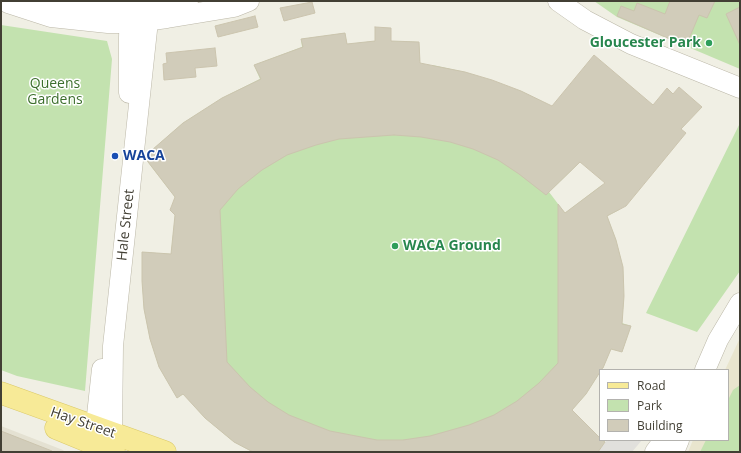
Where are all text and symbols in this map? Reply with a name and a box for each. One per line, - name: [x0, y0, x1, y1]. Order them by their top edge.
- place label: Gloucester Park: [590, 35, 701, 51]
- marker: Gloucester Park: [704, 38, 714, 48]
- park label: Queens Gardens: [27, 76, 83, 108]
- place label: WACA: [123, 148, 165, 164]
- marker: WACA: [110, 151, 120, 161]
- street label: Hale Street: [114, 188, 138, 262]
- place label: WACA Ground: [403, 238, 501, 254]
- marker: WACA Ground: [390, 241, 400, 251]
- legend: [599, 369, 729, 441]
- text: Road: [637, 377, 666, 394]
- text: Park: [637, 397, 662, 414]
- street label: Hay Street: [48, 404, 118, 442]
- text: Building: [637, 417, 682, 434]

